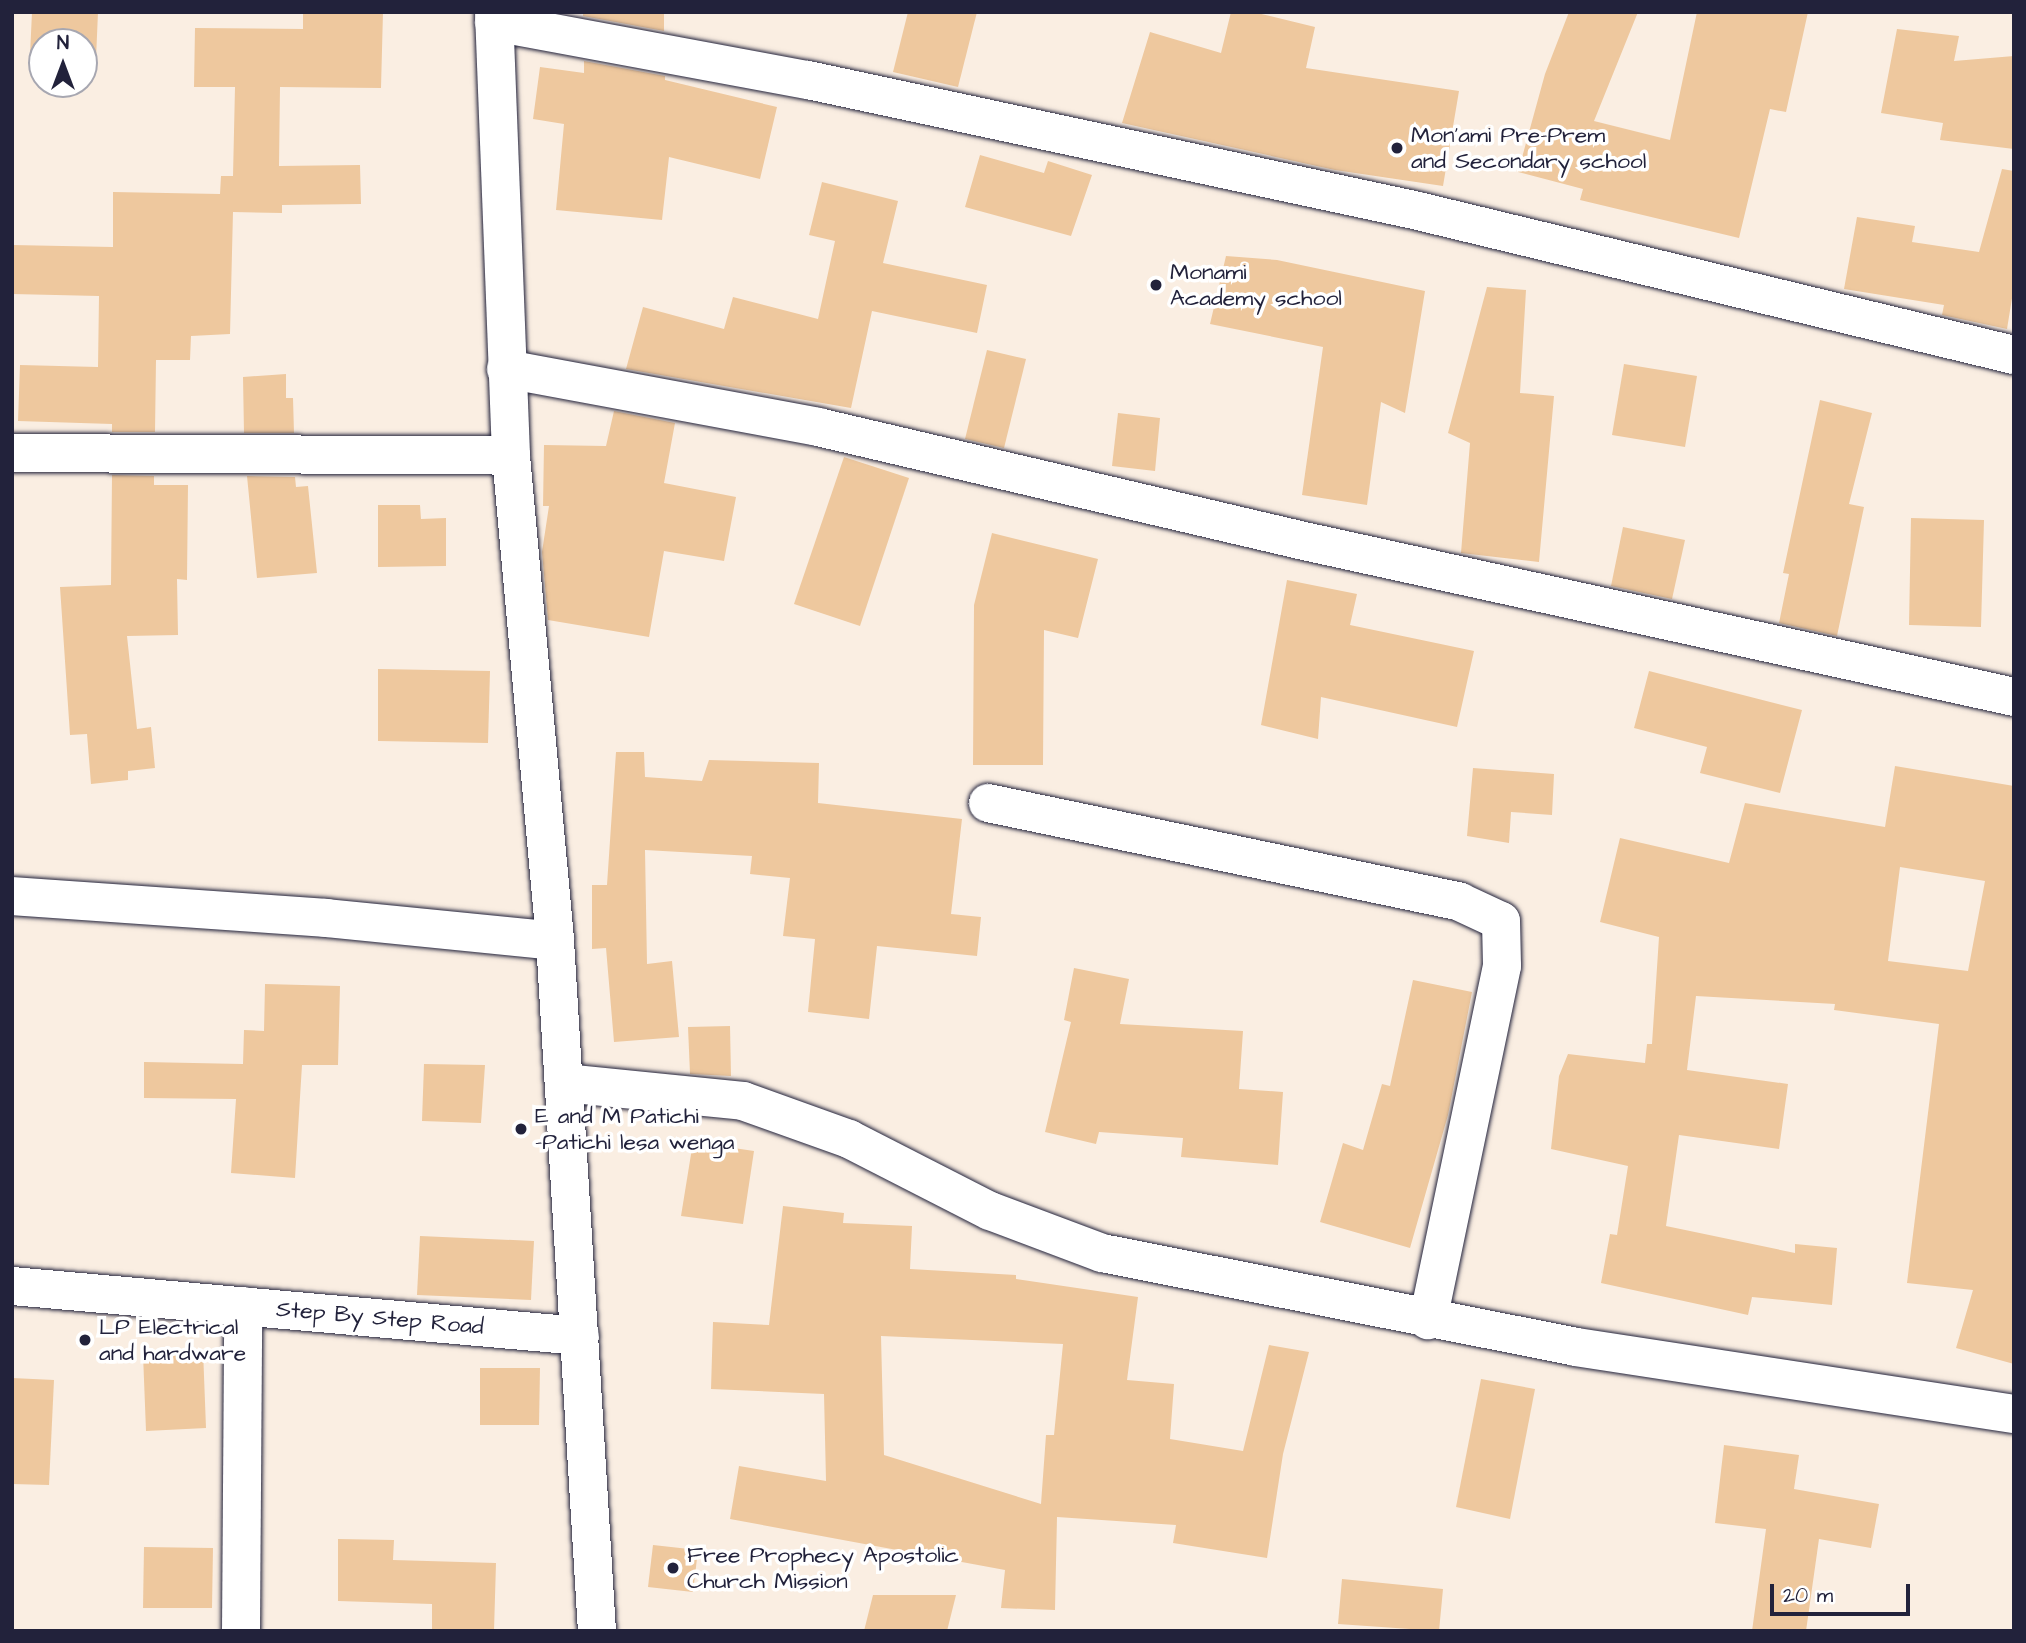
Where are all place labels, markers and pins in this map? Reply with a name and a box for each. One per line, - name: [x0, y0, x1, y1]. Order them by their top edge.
- place label: Mon'ami Pre-Prem and Secondary school: [1411, 121, 1646, 175]
- marker: Mon'ami Pre-Prem and Secondary school: [1389, 140, 1405, 156]
- place label: Monami Academy school: [1170, 258, 1342, 312]
- marker: Monami Academy school: [1148, 277, 1164, 293]
- place label: E and M Patichi -Patichi lesa wenga: [535, 1102, 735, 1156]
- marker: E and M Patichi -Patichi lesa wenga: [513, 1121, 529, 1137]
- place label: LP Electrical and hardware: [99, 1313, 246, 1367]
- marker: LP Electrical and hardware: [77, 1332, 93, 1348]
- place label: Free Prophecy Apostolic Church Mission: [687, 1541, 959, 1595]
- marker: Free Prophecy Apostolic Church Mission: [665, 1560, 681, 1576]

